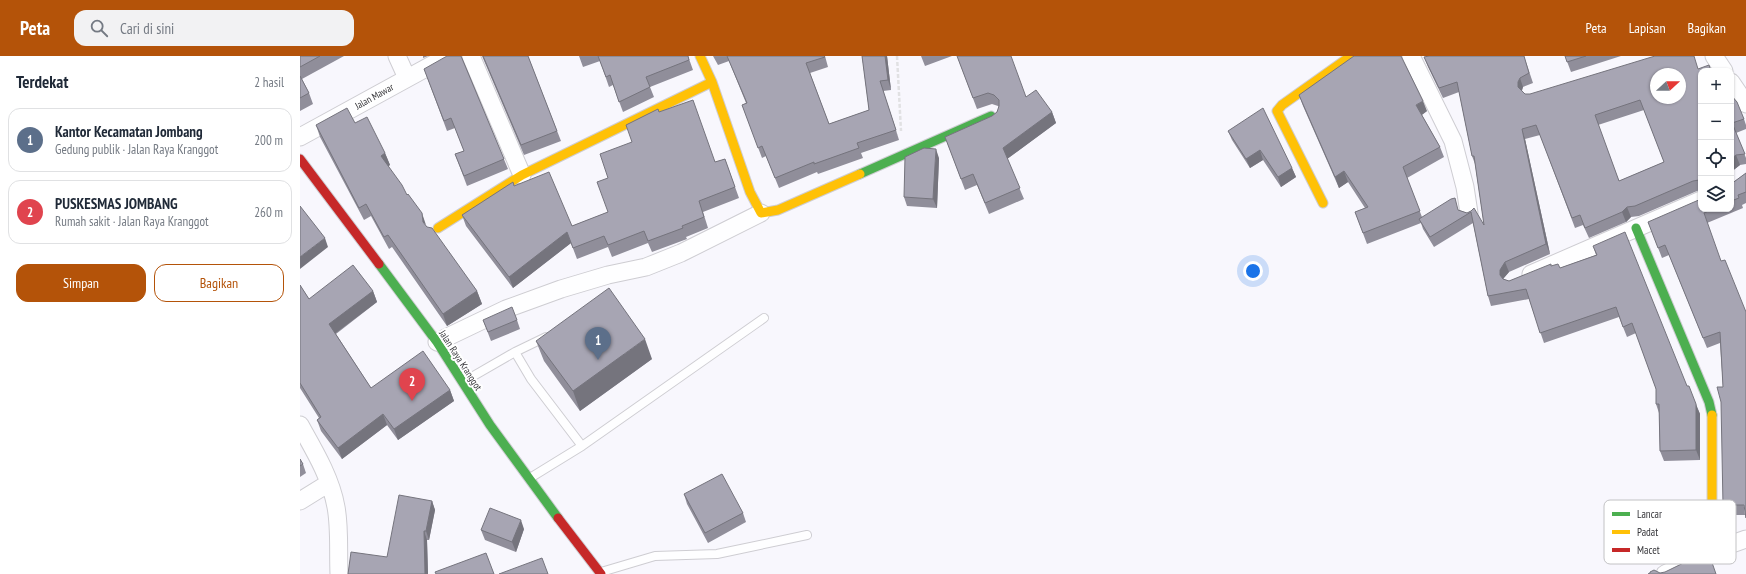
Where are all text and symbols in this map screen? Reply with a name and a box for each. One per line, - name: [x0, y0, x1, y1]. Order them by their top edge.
- search box: [74, 10, 354, 46]
- text: Peta: [20, 16, 50, 40]
- icon: search: [88, 17, 110, 39]
- text: Cari di sini: [120, 19, 174, 38]
- text: Peta: [1586, 19, 1607, 37]
- text: Lapisan: [1629, 19, 1666, 37]
- text: Bagikan: [1688, 19, 1726, 37]
- north arrow: [1650, 68, 1686, 104]
- map controls: [1698, 68, 1734, 212]
- button: +: [1698, 68, 1734, 104]
- text: Terdekat: [16, 71, 68, 93]
- text: 2 hasil: [254, 74, 284, 91]
- street label: Jalan Mawar: [352, 80, 396, 113]
- button: −: [1698, 104, 1734, 140]
- text: Kantor Kecamatan Jombang: [55, 122, 203, 141]
- text: 1: [27, 132, 33, 149]
- text: 200 m: [254, 132, 283, 149]
- button: locate: [1698, 140, 1734, 176]
- text: Gedung publik · Jalan Raya Kranggot: [55, 141, 218, 158]
- button: layers: [1698, 176, 1734, 212]
- text: PUSKESMAS JOMBANG: [55, 194, 178, 213]
- text: 2: [27, 204, 33, 221]
- text: 260 m: [254, 204, 283, 221]
- text: Rumah sakit · Jalan Raya Kranggot: [55, 213, 209, 230]
- your location: [1243, 261, 1263, 281]
- button: Simpan: [16, 264, 146, 302]
- button: Bagikan: [154, 264, 284, 302]
- street label: Jalan Raya Kranggot: [436, 327, 485, 393]
- pin: 1: [585, 327, 611, 360]
- pin: 2: [399, 368, 425, 401]
- legend: [1604, 500, 1736, 564]
- text: Lancar: [1637, 507, 1662, 521]
- text: Padat: [1637, 525, 1658, 539]
- text: Macet: [1637, 543, 1660, 557]

